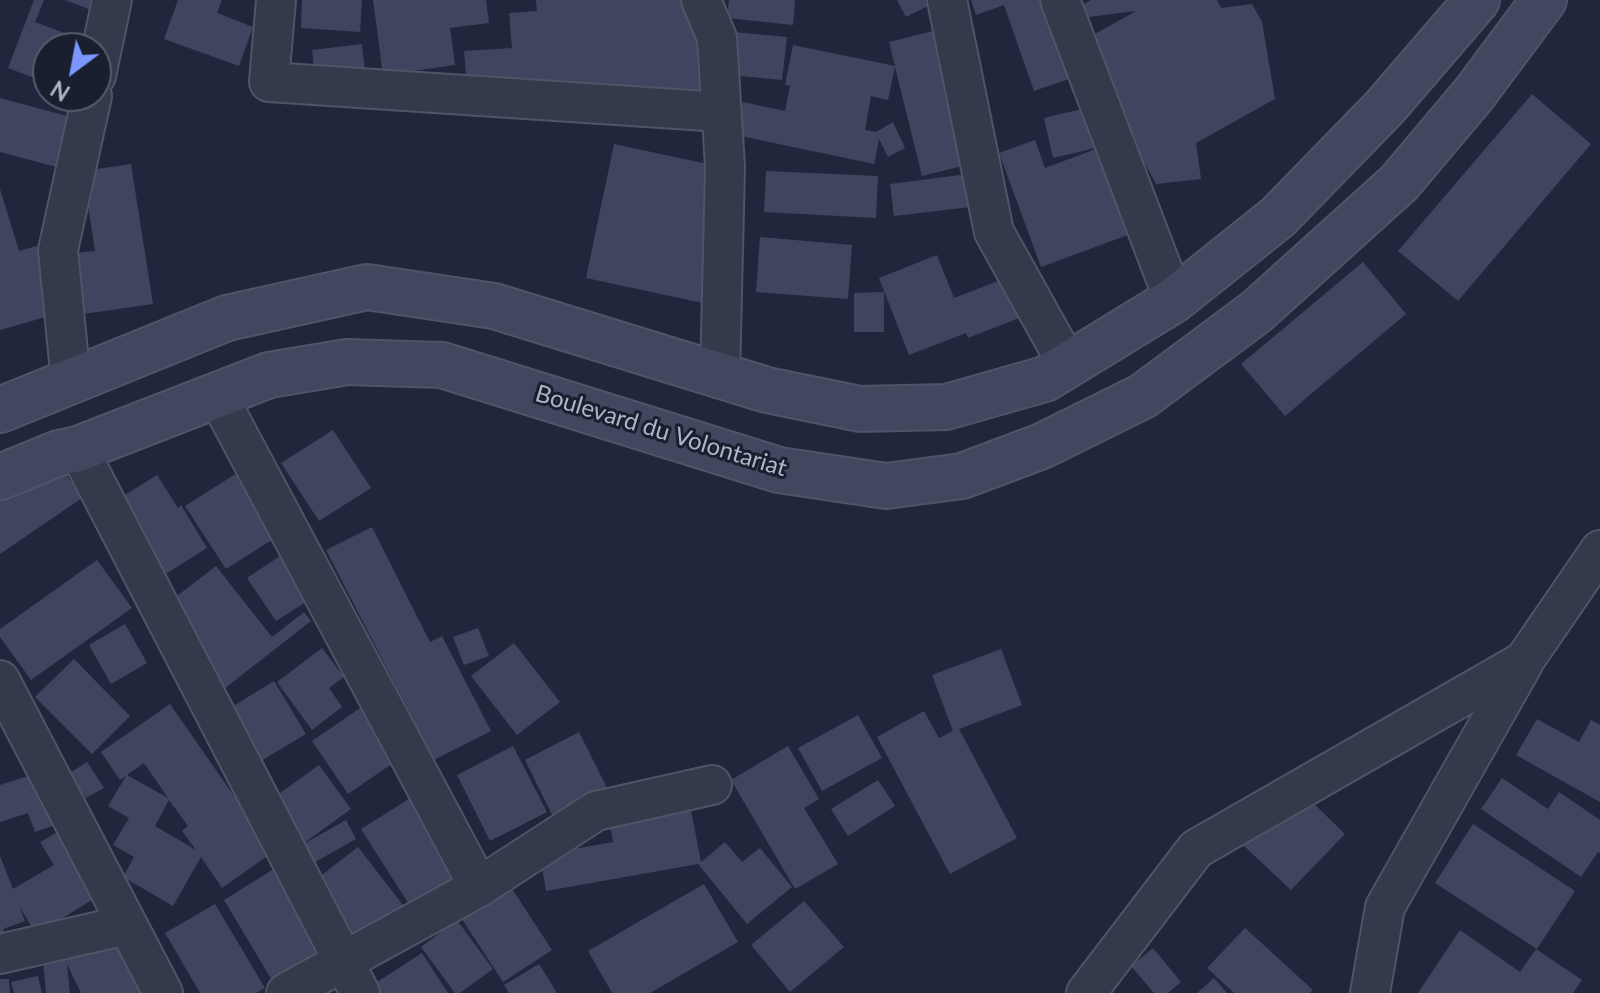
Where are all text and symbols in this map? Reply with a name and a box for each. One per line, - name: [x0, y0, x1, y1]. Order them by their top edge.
- north arrow: [32, 32, 112, 112]
- text: N: [46, 75, 74, 107]
- street label: Boulevard du Volontariat: [532, 379, 790, 483]

